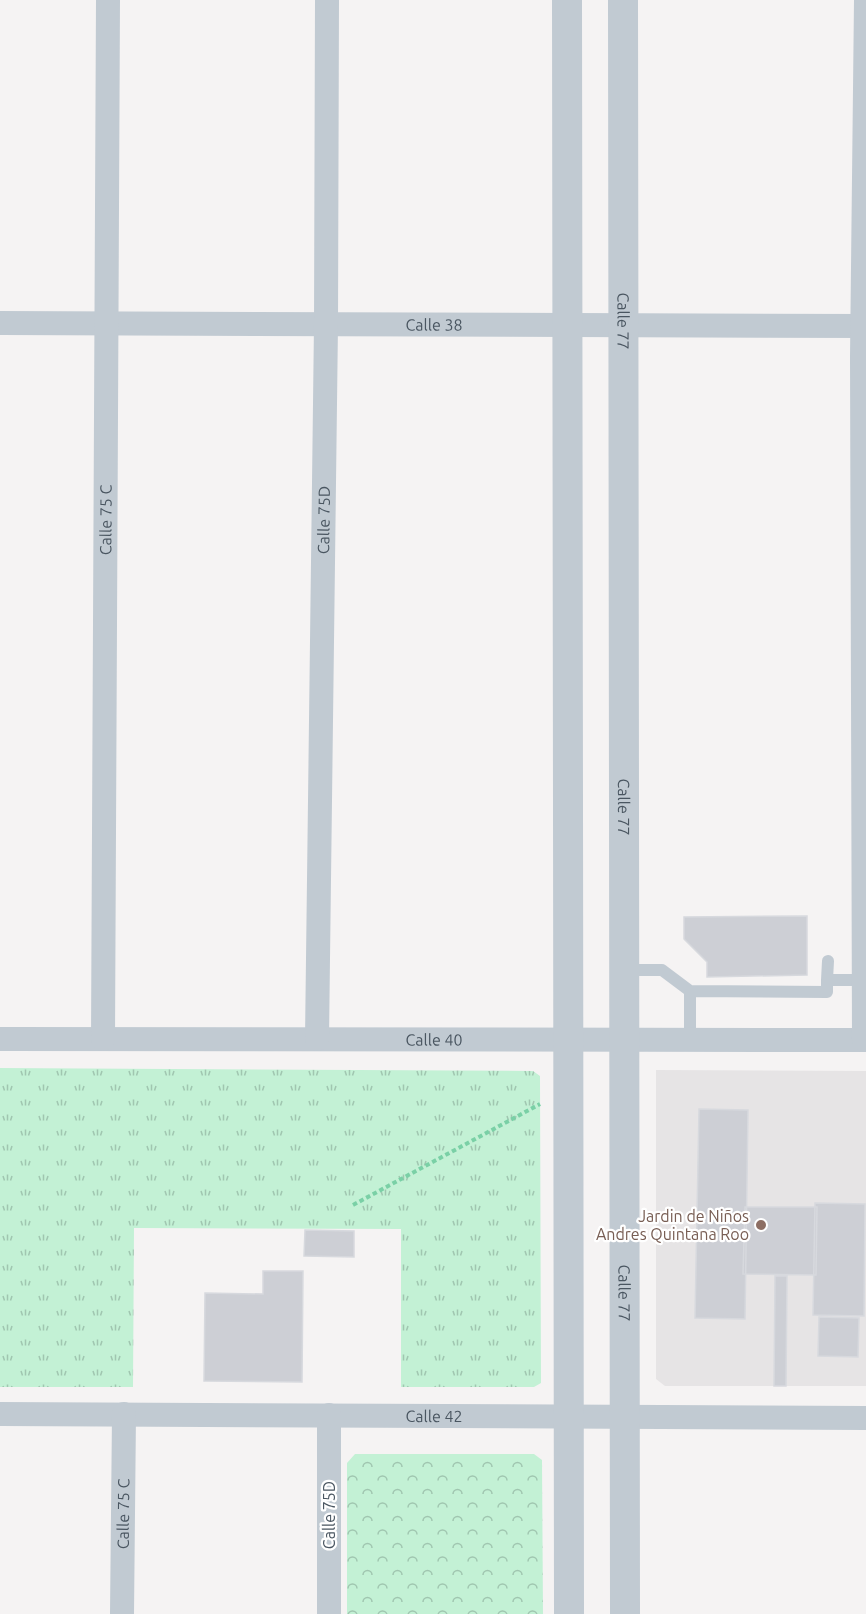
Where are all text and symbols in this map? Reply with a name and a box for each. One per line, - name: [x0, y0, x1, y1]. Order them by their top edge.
- street label: Calle 77: [614, 292, 632, 350]
- street label: Calle 38: [405, 315, 463, 334]
- street label: Calle 75 C: [96, 485, 115, 555]
- street label: Calle 75D: [314, 486, 333, 554]
- street label: Calle 77: [615, 778, 633, 836]
- street label: Calle 40: [405, 1030, 463, 1049]
- place label: Jardin de Niños Andres Quintana Roo: [596, 1207, 749, 1243]
- marker: Jardin de Niños Andres Quintana Roo: [754, 1218, 768, 1232]
- street label: Calle 77: [616, 1264, 634, 1322]
- street label: Calle 42: [405, 1407, 463, 1425]
- street label: Calle 75 C: [114, 1478, 132, 1549]
- street label: Calle 75D: [320, 1481, 338, 1549]

